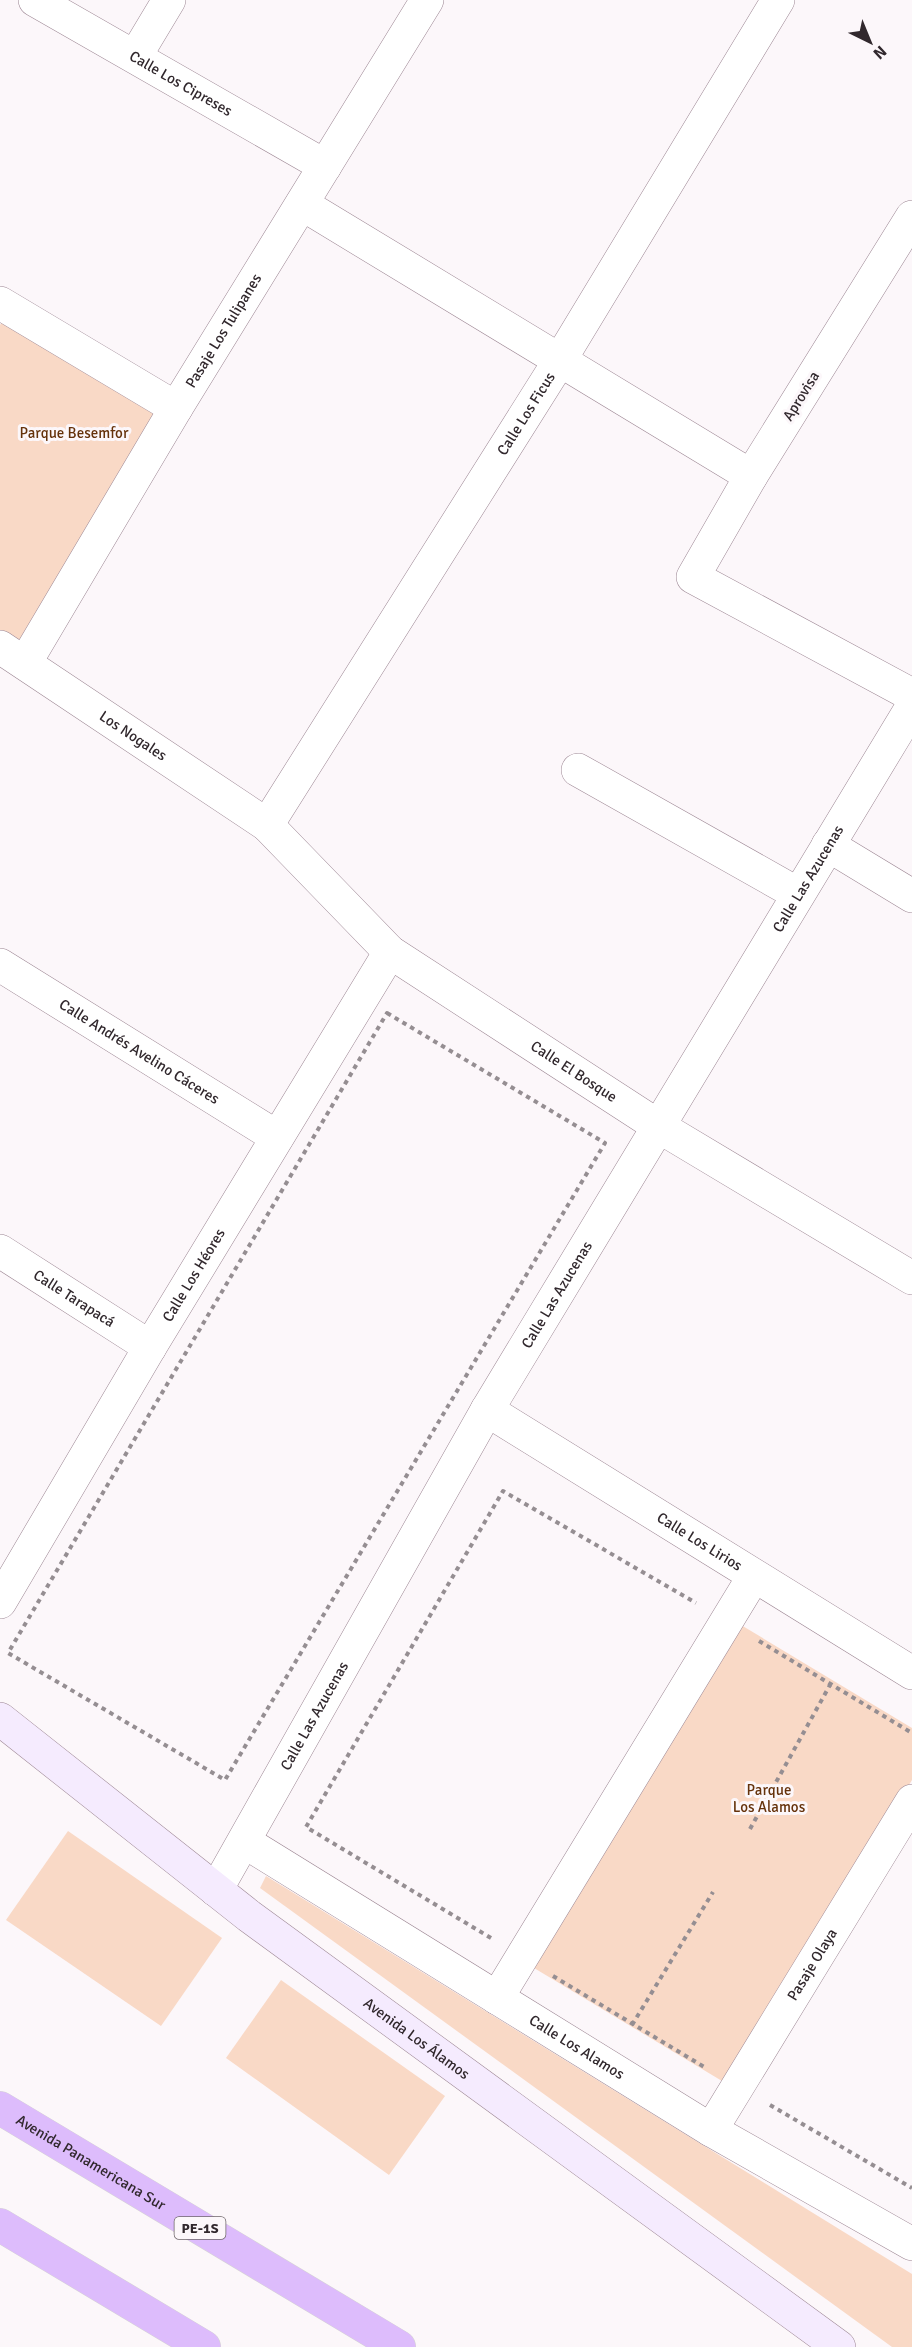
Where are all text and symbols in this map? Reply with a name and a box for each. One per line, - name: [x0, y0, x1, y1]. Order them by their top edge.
- north arrow: [840, 12, 900, 72]
- text: N: [869, 41, 890, 63]
- street label: Calle Los Cipreses: [126, 47, 236, 120]
- street label: Pasaje Los Tulipanes: [182, 270, 266, 391]
- street label: Aprovisa: [779, 368, 823, 424]
- street label: Calle Los Ficus: [493, 369, 559, 459]
- park label: Parque Besemfor: [20, 424, 129, 442]
- street label: Los Nogales: [96, 707, 171, 765]
- street label: Calle Las Azucenas: [769, 822, 848, 936]
- street label: Calle Andrés Avelino Cáceres: [56, 995, 223, 1108]
- street label: Calle El Bosque: [527, 1037, 620, 1106]
- street label: Calle Los Héores: [159, 1225, 229, 1325]
- street label: Calle Las Azucenas: [517, 1237, 596, 1352]
- street label: Calle Tarapacá: [30, 1266, 118, 1331]
- street label: Calle Los Lirios: [654, 1508, 746, 1575]
- street label: Calle Las Azucenas: [276, 1658, 352, 1773]
- park label: Parque Los Alamos: [733, 1781, 806, 1816]
- street label: Pasaje Olaya: [783, 1925, 841, 2004]
- street label: Avenida Los Álamos: [360, 1994, 473, 2083]
- street label: Calle Los Alamos: [526, 2011, 628, 2083]
- street label: Avenida Panamericana Sur: [13, 2111, 169, 2214]
- road number: PE-1S: [174, 2217, 226, 2239]

